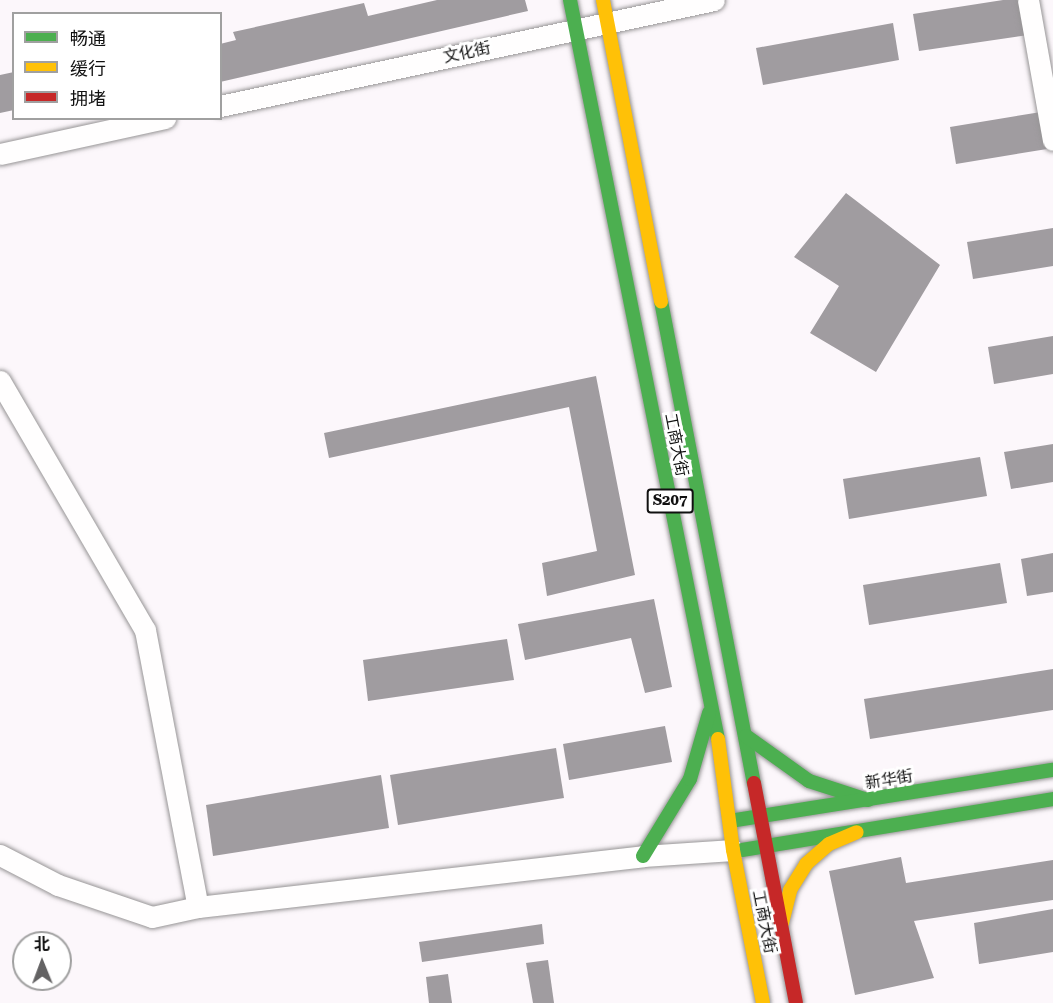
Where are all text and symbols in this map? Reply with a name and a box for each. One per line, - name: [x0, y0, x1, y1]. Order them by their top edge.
- legend: [12, 12, 222, 120]
- text: 畅通: [70, 28, 106, 49]
- street label: 文化街: [442, 39, 492, 67]
- text: 缓行: [70, 58, 106, 79]
- text: 拥堵: [70, 88, 106, 109]
- street label: 工商大街: [660, 412, 692, 478]
- road number: S207: [646, 489, 694, 513]
- street label: 新华街: [864, 767, 914, 793]
- street label: 工商大街: [748, 889, 780, 955]
- north arrow: [12, 931, 72, 991]
- text: 北: [34, 935, 50, 954]

